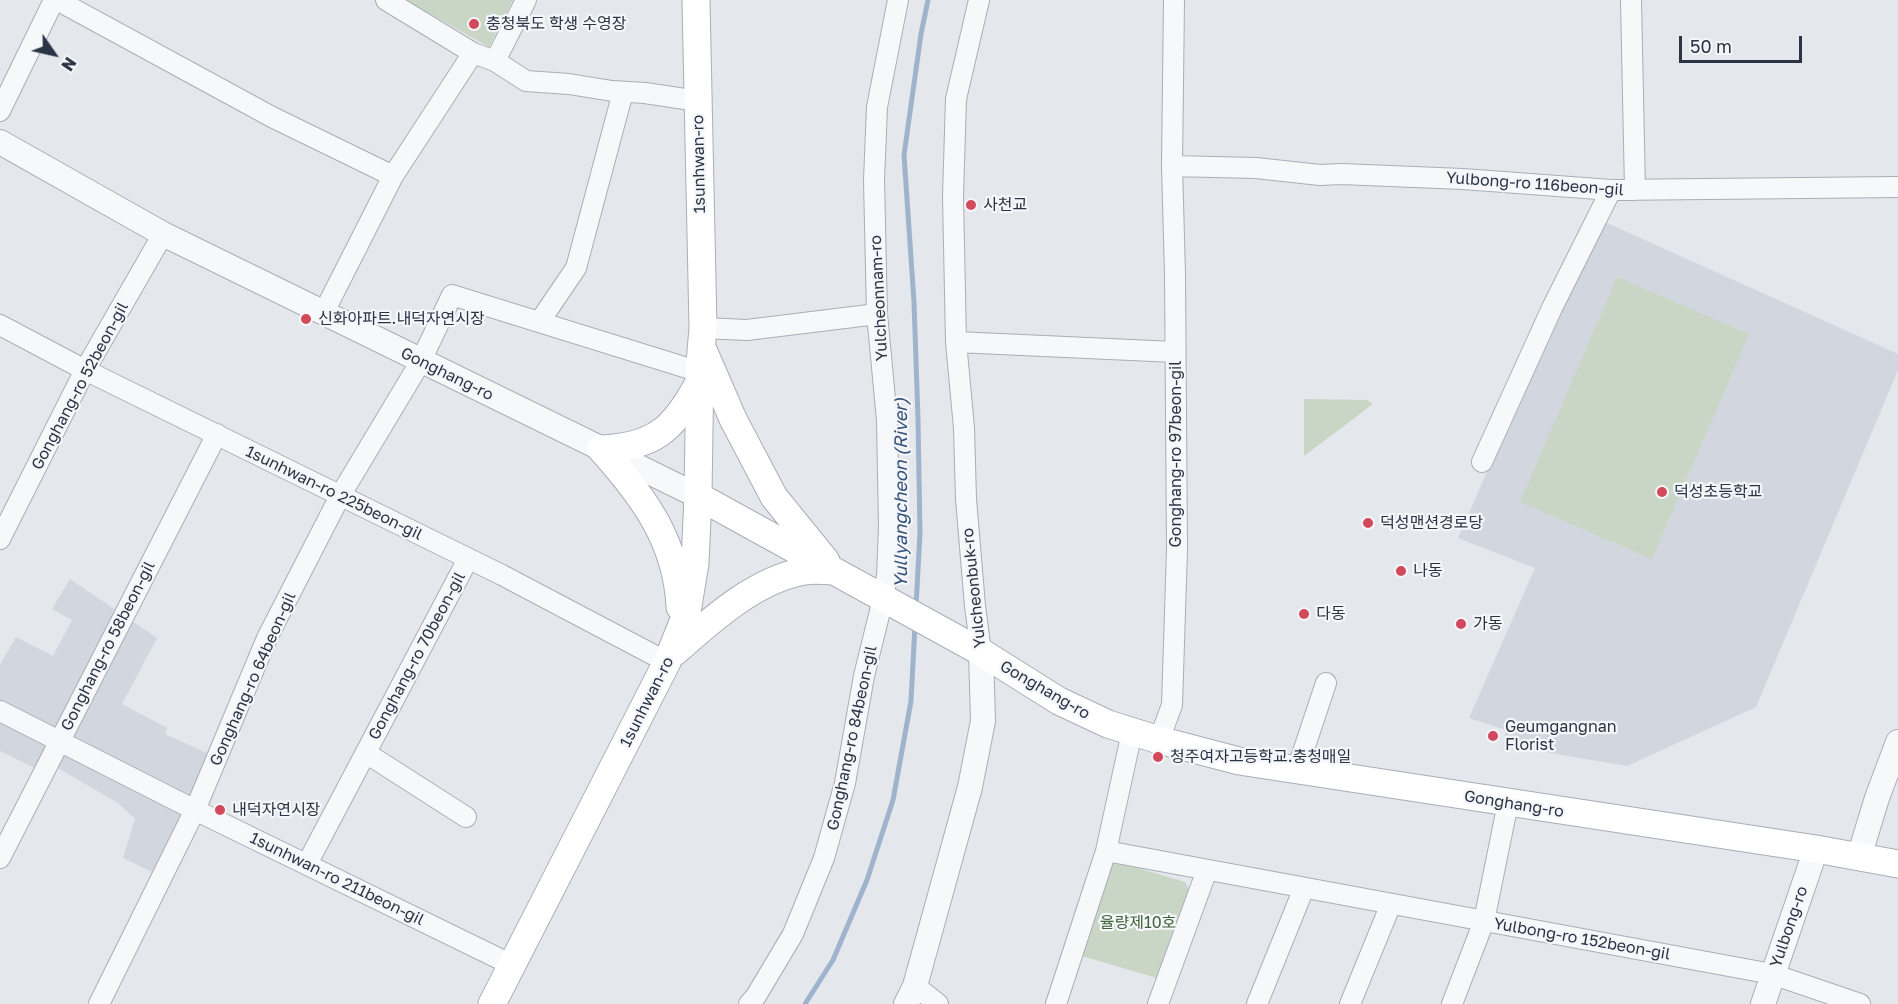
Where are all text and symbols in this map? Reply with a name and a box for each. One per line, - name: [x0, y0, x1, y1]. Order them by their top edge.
- place label: 충청북도 학생 수영장: [486, 14, 626, 34]
- marker: 충청북도 학생 수영장: [467, 17, 481, 31]
- north arrow: [24, 24, 84, 84]
- scale bar: [1682, 24, 1805, 62]
- text: 50 m: [1690, 35, 1732, 57]
- text: N: [57, 53, 81, 75]
- street label: 1sunhwan-ro: [689, 114, 709, 214]
- street label: Yulbong-ro 116beon-gil: [1446, 168, 1624, 200]
- place label: 사천교: [983, 195, 1027, 215]
- marker: 사천교: [964, 198, 978, 212]
- street label: Yulcheonnam-ro: [866, 235, 892, 361]
- street label: Gonghang-ro 52beon-gil: [28, 299, 132, 473]
- place label: 신화아파트.내덕자연시장: [318, 309, 485, 329]
- marker: 신화아파트.내덕자연시장: [299, 312, 313, 326]
- street label: Gonghang-ro: [397, 343, 497, 405]
- street label: Gonghang-ro 97beon-gil: [1166, 361, 1186, 547]
- water label: Yullyangcheon (River): [890, 398, 912, 588]
- street label: 1sunhwan-ro 225beon-gil: [242, 442, 426, 544]
- place label: 덕성초등학교: [1674, 482, 1762, 502]
- marker: 덕성초등학교: [1655, 485, 1669, 499]
- place label: 덕성맨션경로당: [1380, 513, 1483, 533]
- marker: 덕성맨션경로당: [1361, 516, 1375, 530]
- street label: Yulcheonbuk-ro: [958, 527, 990, 649]
- street label: Gonghang-ro 58beon-gil: [57, 558, 159, 734]
- place label: 나동: [1413, 561, 1442, 581]
- marker: 나동: [1394, 564, 1408, 578]
- street label: Gonghang-ro 70beon-gil: [365, 569, 469, 743]
- street label: Gonghang-ro 64beon-gil: [206, 589, 300, 769]
- place label: 다동: [1316, 604, 1345, 624]
- marker: 다동: [1297, 607, 1311, 621]
- place label: 가동: [1473, 614, 1502, 634]
- marker: 가동: [1454, 617, 1468, 631]
- street label: Gonghang-ro 84beon-gil: [823, 644, 881, 832]
- street label: 1sunhwan-ro: [616, 654, 678, 750]
- street label: Gonghang-ro: [997, 656, 1093, 724]
- place label: Geumgangnan Florist: [1505, 717, 1617, 755]
- marker: Geumgangnan Florist: [1486, 729, 1500, 743]
- place label: 청주여자고등학교.충청매일: [1170, 747, 1351, 767]
- marker: 청주여자고등학교.충청매일: [1151, 750, 1165, 764]
- street label: Gonghang-ro: [1463, 787, 1565, 821]
- place label: 내덕자연시장: [232, 800, 320, 820]
- marker: 내덕자연시장: [213, 803, 227, 817]
- street label: 1sunhwan-ro 211beon-gil: [247, 828, 427, 930]
- street label: Yulbong-ro: [1766, 884, 1812, 970]
- park label: 율량제10호: [1100, 913, 1176, 933]
- street label: Yulbong-ro 152beon-gil: [1492, 914, 1672, 964]

